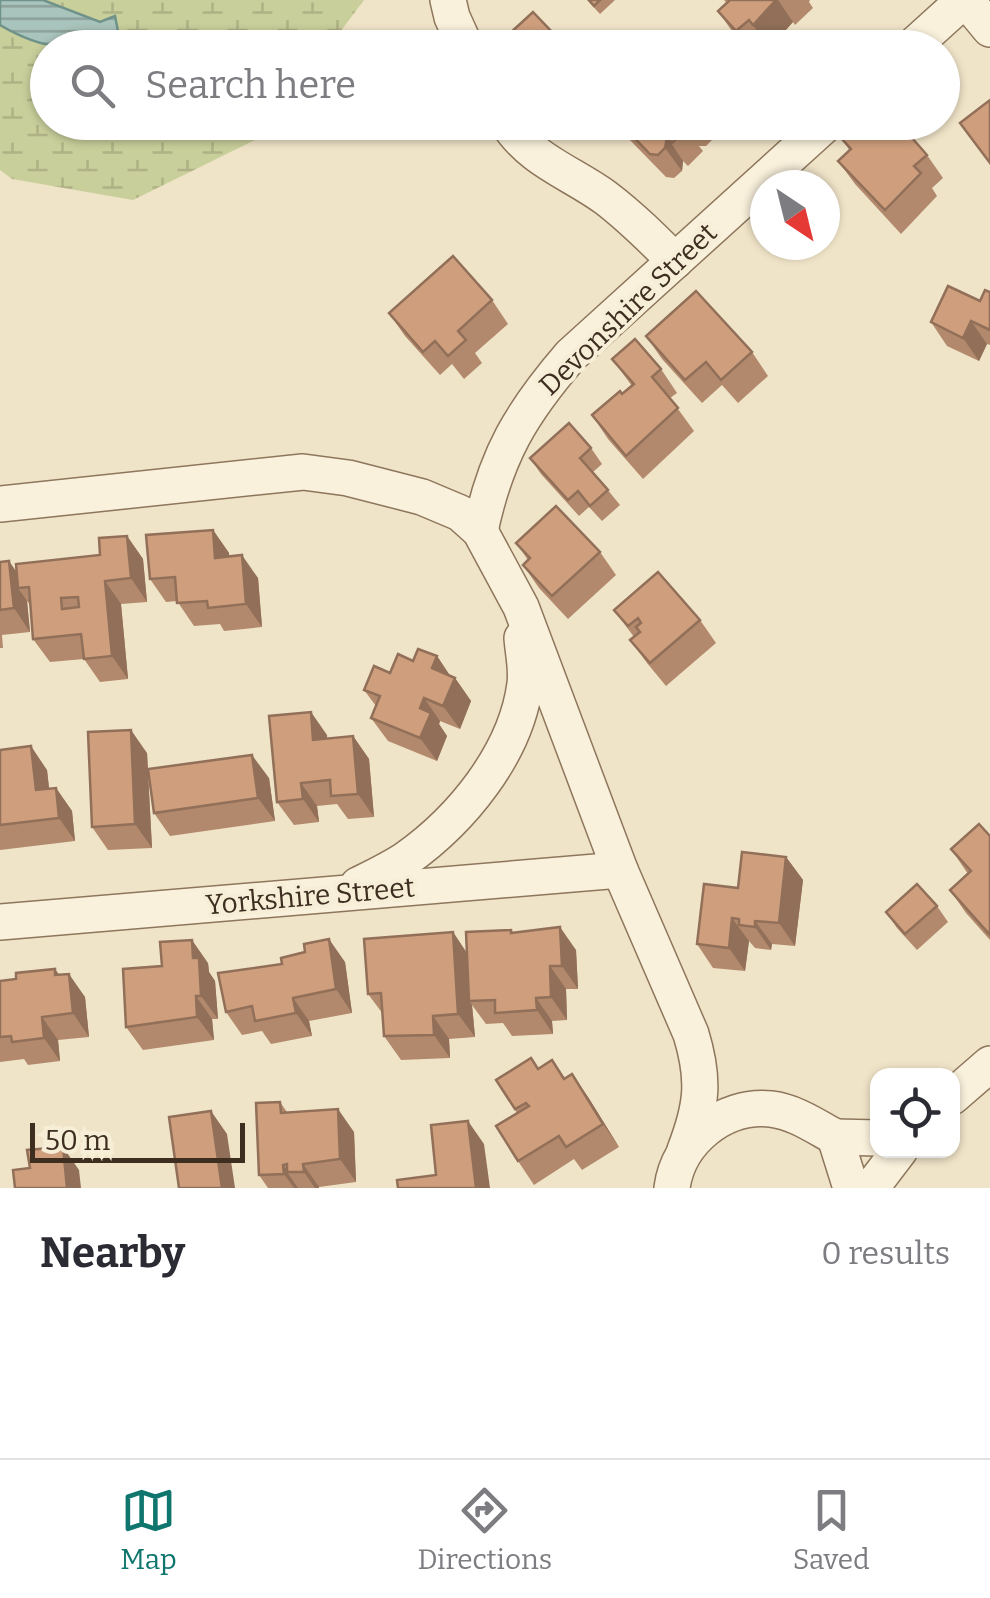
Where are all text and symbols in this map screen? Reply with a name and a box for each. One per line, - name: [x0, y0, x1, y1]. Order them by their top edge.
- search box: [30, 30, 960, 140]
- icon: search: [65, 58, 120, 113]
- text: Search here: [145, 62, 356, 108]
- north arrow: [750, 170, 840, 260]
- street label: Devonshire Street: [533, 216, 723, 402]
- street label: Yorkshire Street: [204, 870, 416, 922]
- map controls: [870, 1068, 960, 1158]
- button: locate: [870, 1068, 960, 1158]
- scale bar: [30, 1118, 245, 1162]
- text: 50 m: [45, 1124, 110, 1157]
- text: Nearby: [40, 1228, 185, 1278]
- text: 0 results: [821, 1234, 950, 1272]
- tab: Map: [120, 1483, 177, 1576]
- tab: Directions: [417, 1483, 552, 1576]
- tab: Saved: [793, 1483, 870, 1576]

